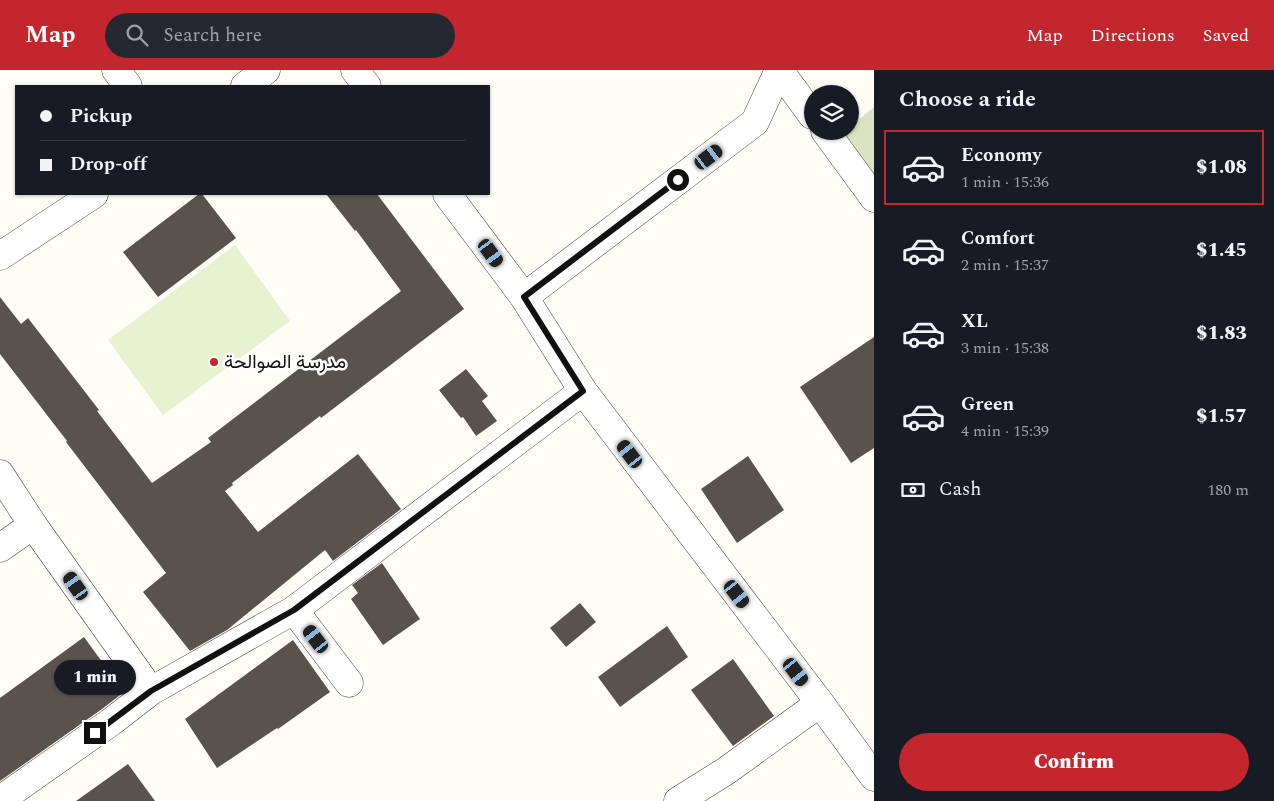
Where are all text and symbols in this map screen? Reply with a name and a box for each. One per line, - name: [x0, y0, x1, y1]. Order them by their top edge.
- search box: [105, 13, 455, 58]
- text: Map: [25, 17, 75, 53]
- icon: search: [123, 21, 151, 49]
- text: Search here: [163, 21, 262, 50]
- text: Map: [1027, 22, 1063, 49]
- text: Directions: [1091, 22, 1175, 49]
- text: Saved: [1203, 22, 1249, 49]
- text: Choose a ride: [899, 83, 1036, 116]
- map controls: [804, 85, 859, 140]
- button: layers: [804, 85, 859, 140]
- text: Pickup: [70, 102, 132, 131]
- text: Economy: [961, 141, 1042, 170]
- car: [692, 142, 725, 172]
- icon: car: [901, 145, 946, 190]
- text: Drop-off: [70, 150, 147, 179]
- text: $1.08: [1196, 153, 1247, 182]
- route start: [667, 169, 689, 191]
- text: 1 min · 15:36: [961, 170, 1049, 194]
- text: Comfort: [961, 224, 1035, 253]
- icon: car: [901, 228, 946, 273]
- car: [476, 236, 505, 270]
- text: $1.45: [1196, 236, 1247, 265]
- text: 2 min · 15:37: [961, 253, 1049, 277]
- text: XL: [961, 307, 988, 336]
- icon: car: [901, 311, 946, 356]
- text: $1.83: [1196, 319, 1247, 348]
- text: 3 min · 15:38: [961, 336, 1049, 360]
- place label: مدرسة الصوالحة: [224, 348, 346, 377]
- marker: مدرسة الصوالحة: [208, 356, 220, 368]
- text: Green: [961, 390, 1014, 419]
- icon: car: [901, 394, 946, 439]
- text: $1.57: [1196, 402, 1247, 431]
- text: 4 min · 15:39: [961, 419, 1049, 443]
- car: [614, 438, 645, 470]
- text: Cash: [939, 475, 981, 504]
- icon: cash: [899, 476, 927, 504]
- text: 180 m: [1207, 478, 1249, 502]
- car: [61, 569, 90, 603]
- car: [721, 578, 752, 610]
- car: [300, 623, 331, 655]
- car: [780, 656, 811, 688]
- callout: 1 min: [54, 660, 136, 696]
- text: 1 min: [73, 665, 117, 689]
- route end: [84, 722, 106, 744]
- button: Confirm: [899, 733, 1249, 791]

